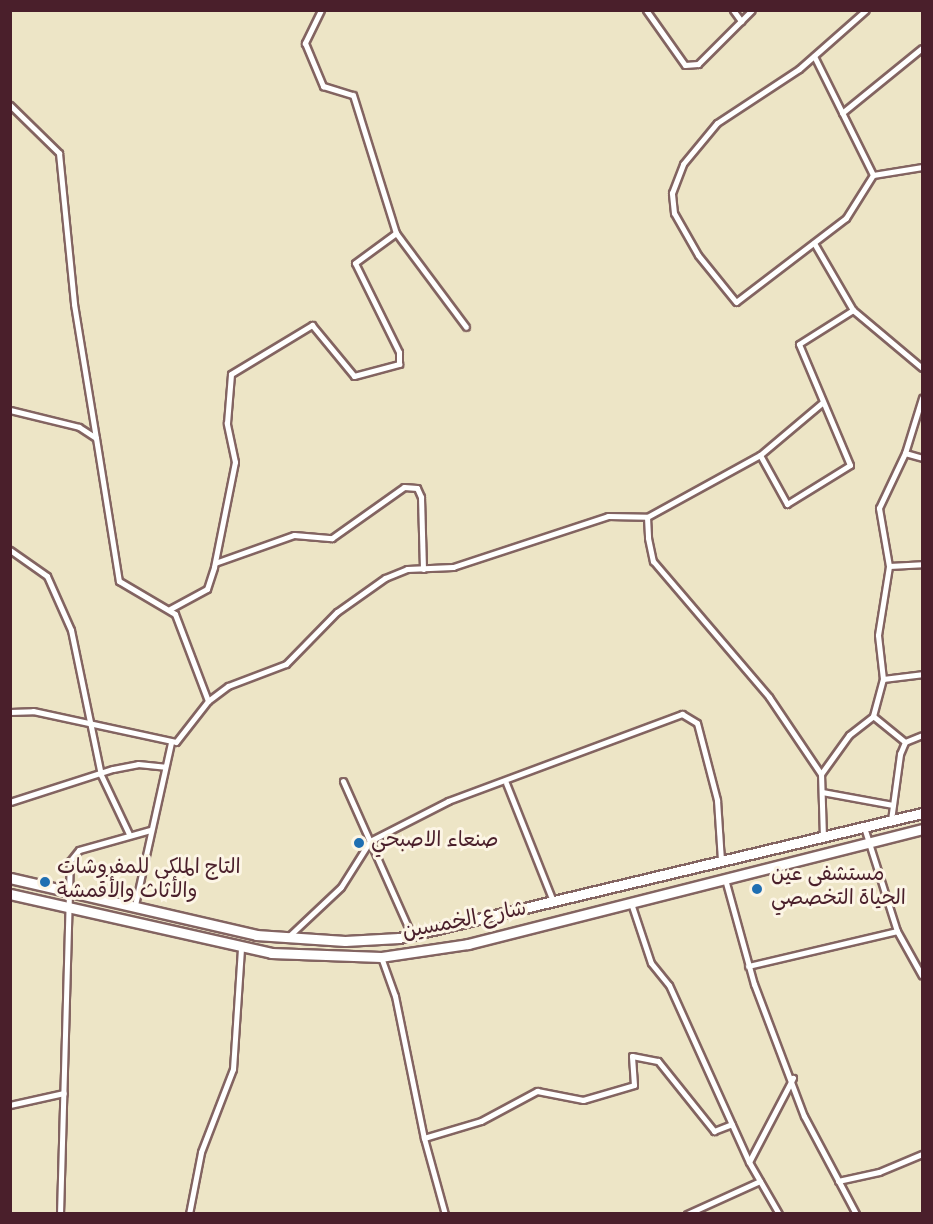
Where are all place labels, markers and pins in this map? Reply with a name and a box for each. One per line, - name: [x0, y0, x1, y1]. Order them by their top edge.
- place label: صنعاء الاصبحي: [371, 830, 499, 856]
- marker: صنعاء الاصبحي: [352, 836, 366, 850]
- place label: التاج الملكي للمفروشات والأثاث والأقمشة: [57, 857, 241, 907]
- place label: مستشفى عين الحياة التخصصي: [771, 864, 906, 914]
- marker: التاج الملكي للمفروشات والأثاث والأقمشة: [38, 875, 52, 889]
- marker: مستشفى عين الحياة التخصصي: [748, 880, 766, 898]

